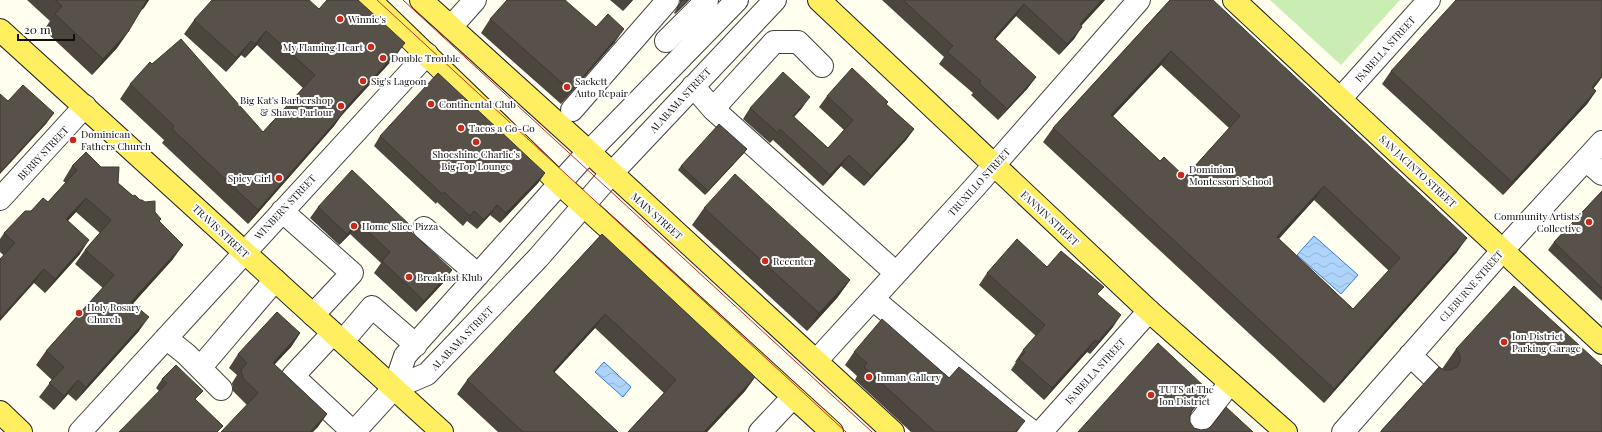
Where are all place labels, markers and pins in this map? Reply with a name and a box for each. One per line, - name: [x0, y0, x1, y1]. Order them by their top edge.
- place label: Winnie's: [347, 12, 386, 26]
- marker: Winnie's: [335, 14, 345, 24]
- place label: My Flaming Heart: [283, 40, 363, 54]
- marker: My Flaming Heart: [366, 42, 376, 52]
- place label: Double Trouble: [391, 51, 460, 65]
- marker: Double Trouble: [378, 53, 388, 63]
- place label: Sig's Lagoon: [371, 74, 426, 88]
- place label: Sackett Auto Repair: [574, 74, 629, 100]
- marker: Sig's Lagoon: [358, 76, 368, 86]
- marker: Sackett Auto Repair: [562, 82, 572, 92]
- place label: Big Kat's Barbershop & Shave Parlour: [240, 93, 334, 119]
- place label: Continental Club: [439, 97, 516, 111]
- marker: Continental Club: [426, 99, 436, 109]
- marker: Big Kat's Barbershop & Shave Parlour: [336, 101, 346, 111]
- place label: Tacos a Go-Go: [469, 121, 535, 135]
- marker: Tacos a Go-Go: [456, 123, 466, 133]
- place label: Dominican Fathers Church: [81, 127, 151, 153]
- marker: Dominican Fathers Church: [68, 135, 78, 145]
- marker: Shoeshine Charlie's Big Top Lounge: [471, 137, 481, 147]
- place label: Shoeshine Charlie's Big Top Lounge: [432, 147, 520, 173]
- place label: Dominion Montessori School: [1189, 162, 1272, 188]
- marker: Dominion Montessori School: [1176, 170, 1186, 180]
- place label: Spicy Girl: [228, 171, 271, 185]
- marker: Spicy Girl: [274, 173, 284, 183]
- place label: Community Artists' Collective: [1494, 209, 1581, 235]
- marker: Community Artists' Collective: [1584, 217, 1594, 227]
- place label: Home Slice Pizza: [362, 219, 438, 233]
- marker: Home Slice Pizza: [349, 221, 359, 231]
- place label: Recenter: [773, 254, 814, 268]
- marker: Recenter: [760, 256, 770, 266]
- place label: Breakfast Klub: [417, 270, 483, 284]
- marker: Breakfast Klub: [404, 272, 414, 282]
- place label: Holy Rosary Church: [87, 300, 141, 326]
- marker: Holy Rosary Church: [74, 308, 84, 318]
- place label: Ion District Parking Garage: [1512, 329, 1581, 355]
- marker: Ion District Parking Garage: [1499, 337, 1509, 347]
- place label: Inman Gallery: [877, 370, 941, 384]
- marker: Inman Gallery: [864, 372, 874, 382]
- place label: TUTS at The Ion District: [1159, 382, 1214, 408]
- marker: TUTS at The Ion District: [1146, 390, 1156, 400]

